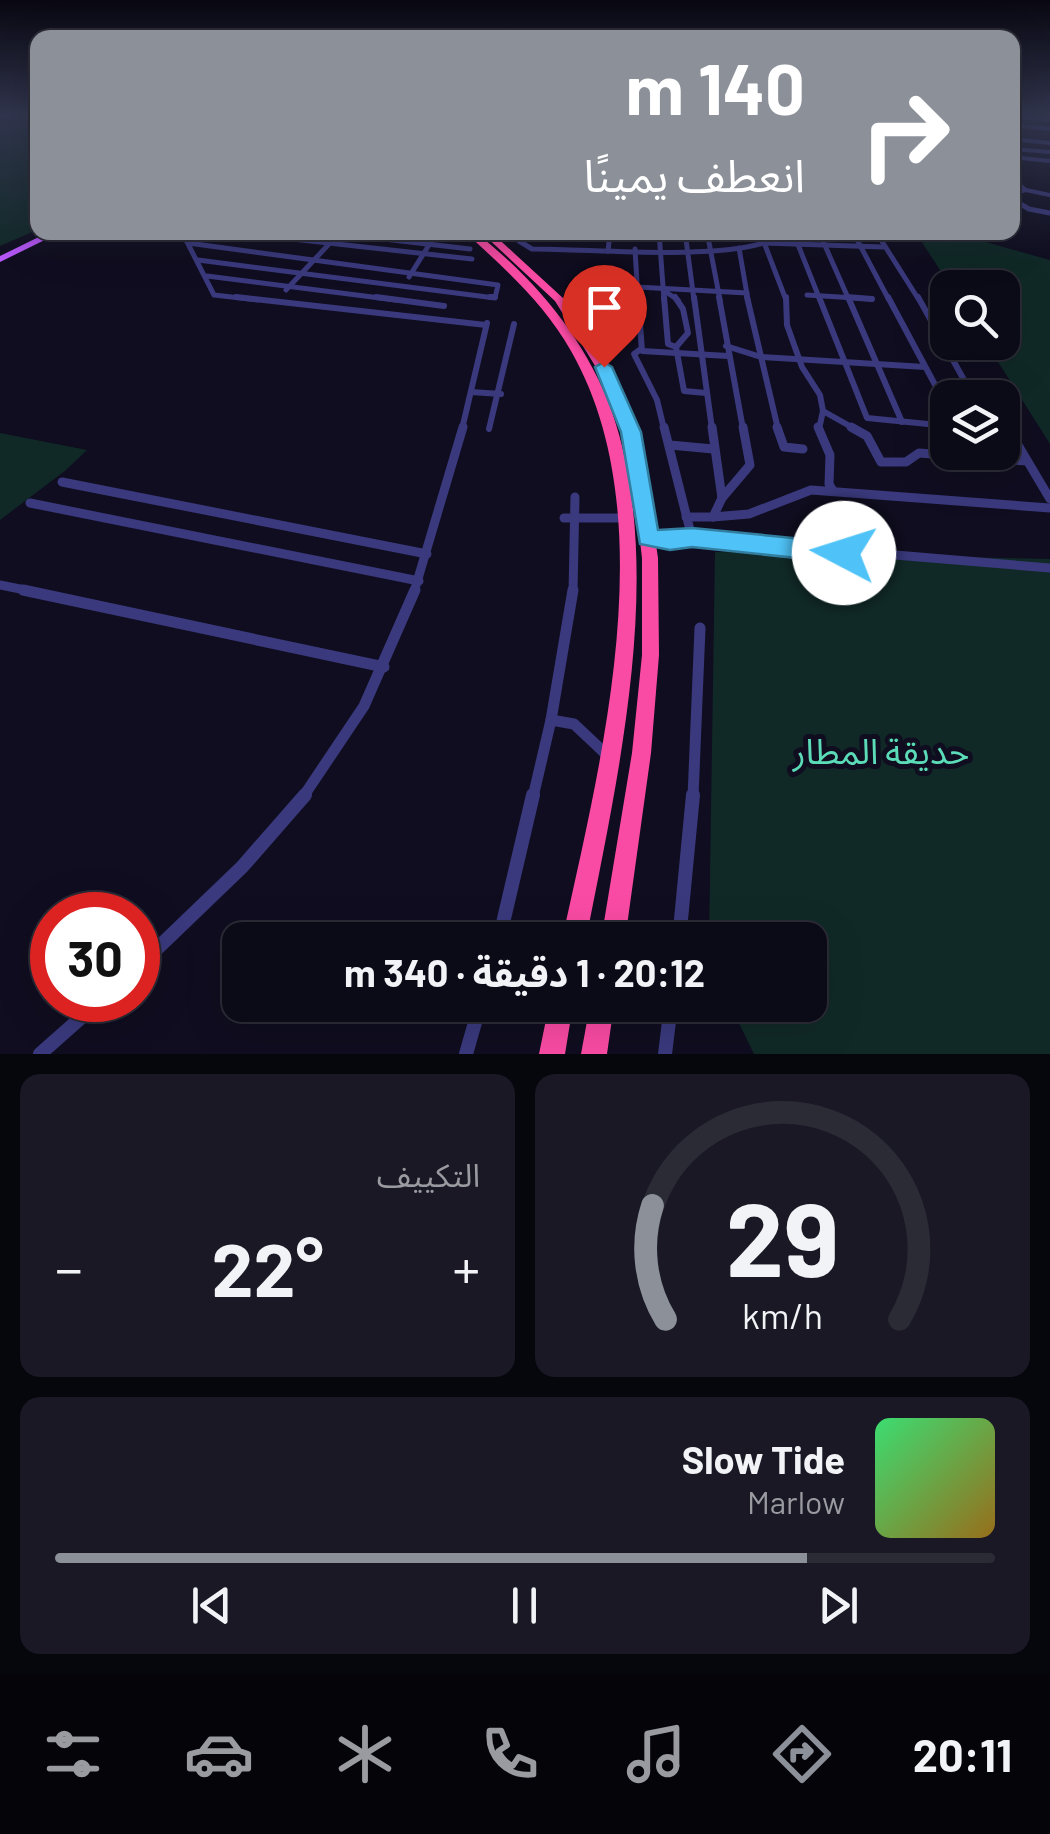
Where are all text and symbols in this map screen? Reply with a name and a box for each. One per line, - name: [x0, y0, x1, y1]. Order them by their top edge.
- text: 140 m: [626, 45, 805, 129]
- icon: right: [840, 70, 970, 200]
- text: انعطف يمينًا: [584, 147, 805, 201]
- pin: [562, 265, 647, 368]
- map controls: [930, 270, 1020, 470]
- button: search: [930, 270, 1020, 360]
- icon: arrive: [577, 280, 632, 335]
- button: layers: [930, 380, 1020, 470]
- position arrow: [792, 501, 896, 605]
- park label: حديقة المطار: [792, 729, 969, 773]
- speed limit sign: 30: [30, 892, 160, 1022]
- text: 20:12 · 1 دقيقة · 340 m: [344, 949, 705, 995]
- text: التكييف: [377, 1155, 480, 1193]
- text: 29: [726, 1173, 839, 1298]
- text: 22°: [211, 1222, 324, 1312]
- text: −: [55, 1234, 83, 1300]
- text: +: [452, 1234, 480, 1300]
- text: km/h: [742, 1293, 823, 1336]
- text: Slow Tide: [682, 1436, 845, 1482]
- text: Marlow: [747, 1482, 845, 1520]
- icon: previous: [184, 1578, 239, 1633]
- icon: pause: [497, 1578, 552, 1633]
- icon: next: [811, 1578, 866, 1633]
- icon: filters: [38, 1719, 108, 1789]
- icon: car: [184, 1719, 254, 1789]
- icon: climate: [330, 1719, 400, 1789]
- icon: phone: [475, 1719, 545, 1789]
- icon: music: [621, 1719, 691, 1789]
- icon: directions: [767, 1719, 837, 1789]
- text: 20:11: [913, 1727, 1012, 1781]

